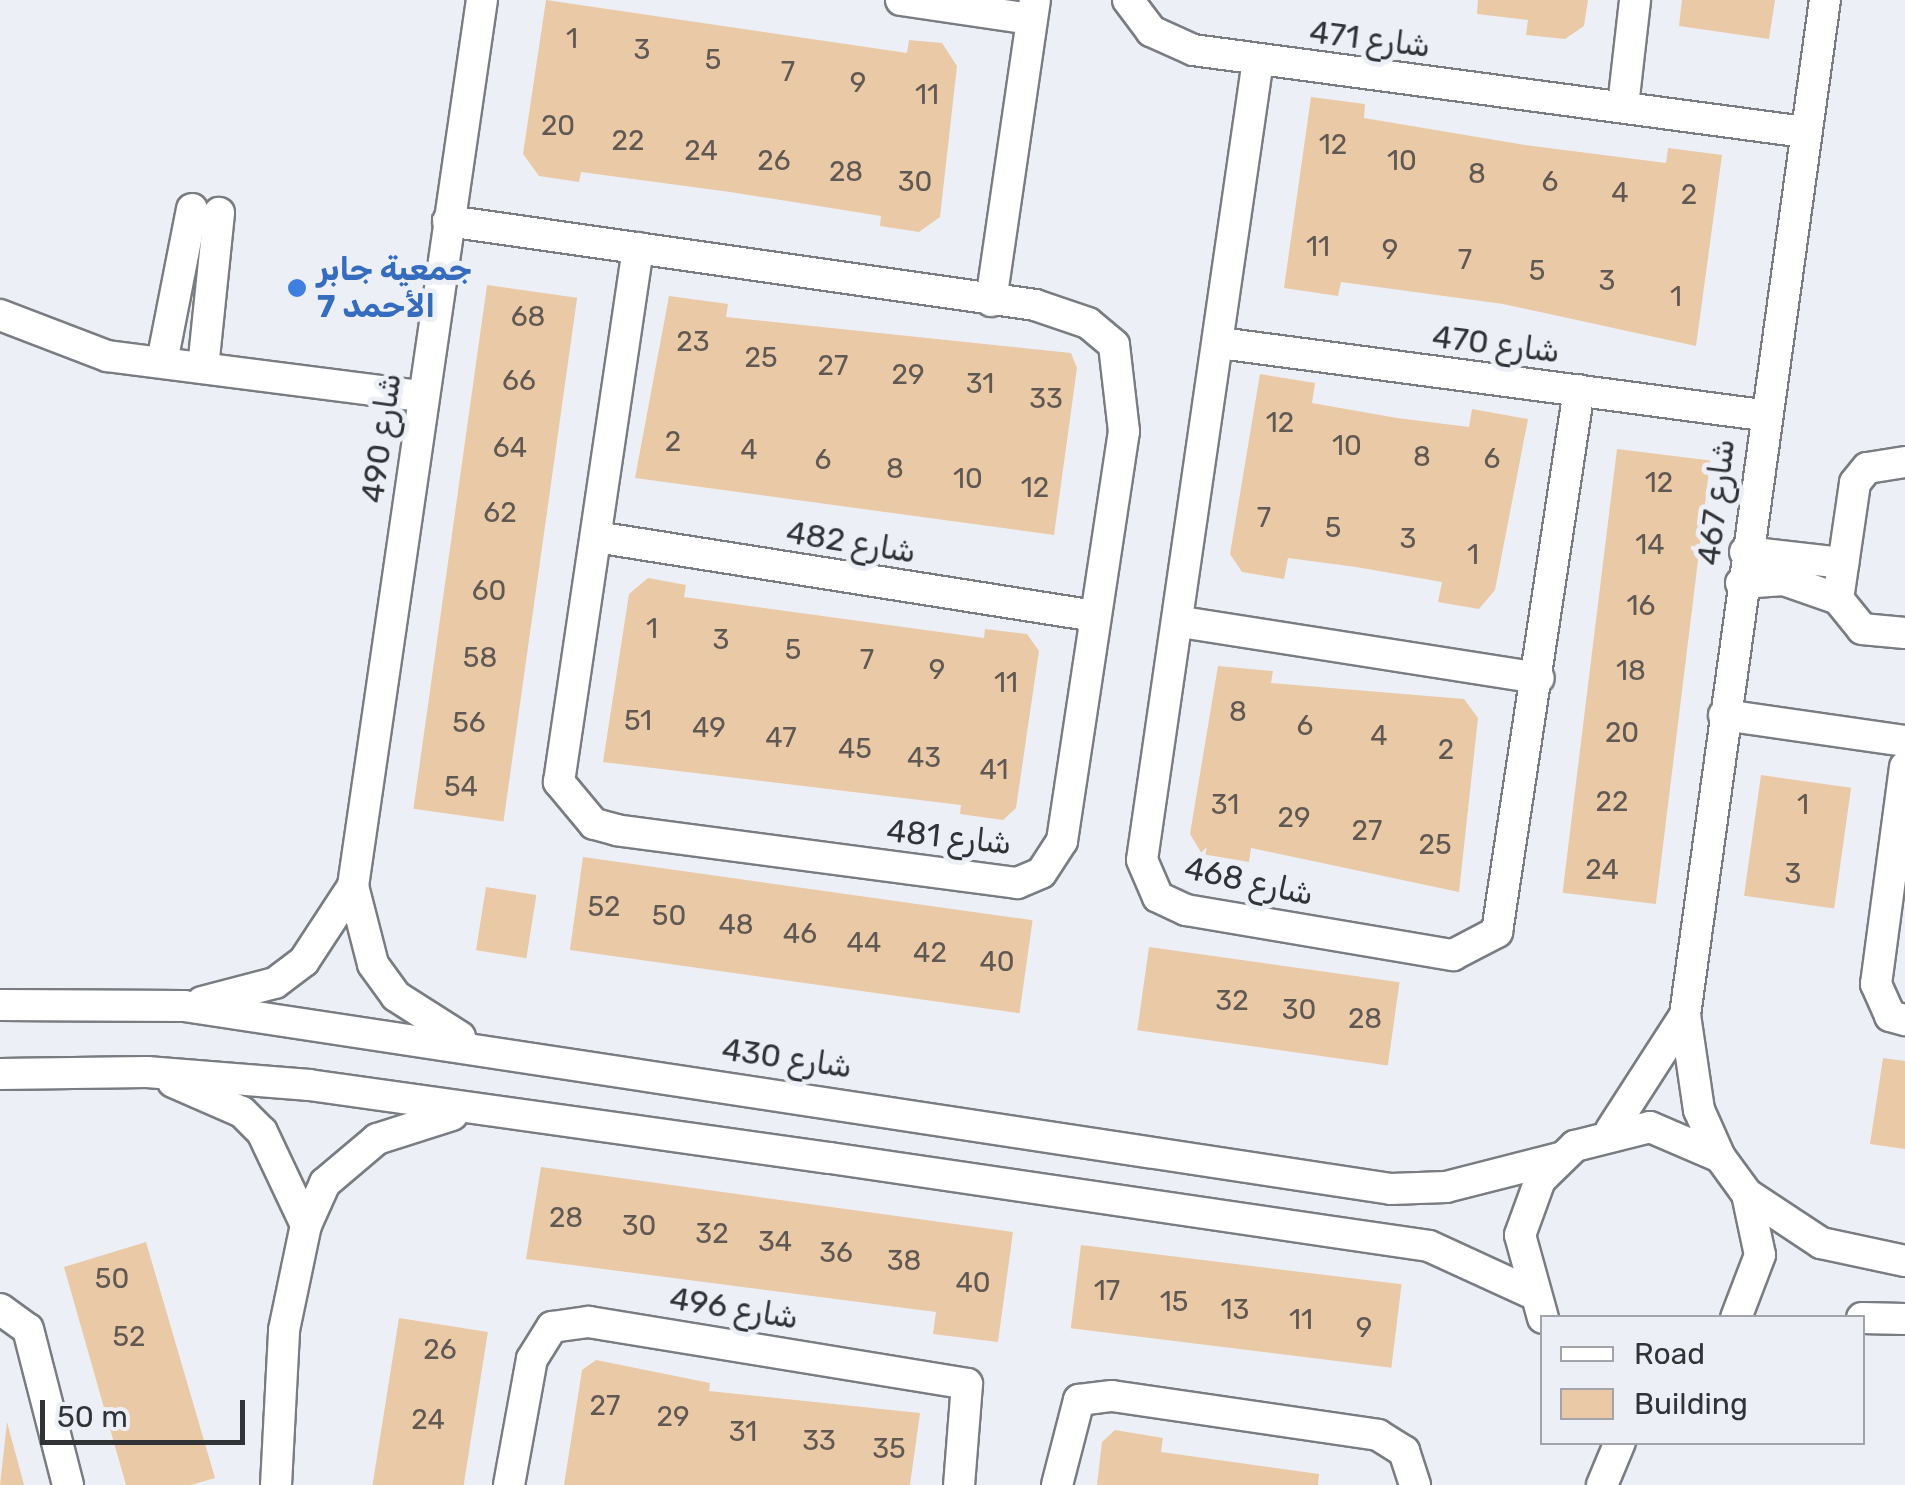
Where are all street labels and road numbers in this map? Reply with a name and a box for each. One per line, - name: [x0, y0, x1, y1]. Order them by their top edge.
- street label: شارع 471: [1308, 13, 1432, 65]
- street label: شارع 470: [1430, 317, 1562, 371]
- street label: شارع 490: [353, 371, 409, 505]
- street label: شارع 467: [1689, 437, 1743, 567]
- street label: شارع 482: [783, 513, 919, 571]
- street label: شارع 481: [885, 811, 1013, 863]
- street label: شارع 468: [1181, 849, 1317, 913]
- street label: شارع 430: [719, 1030, 855, 1086]
- street label: شارع 496: [667, 1279, 801, 1337]

